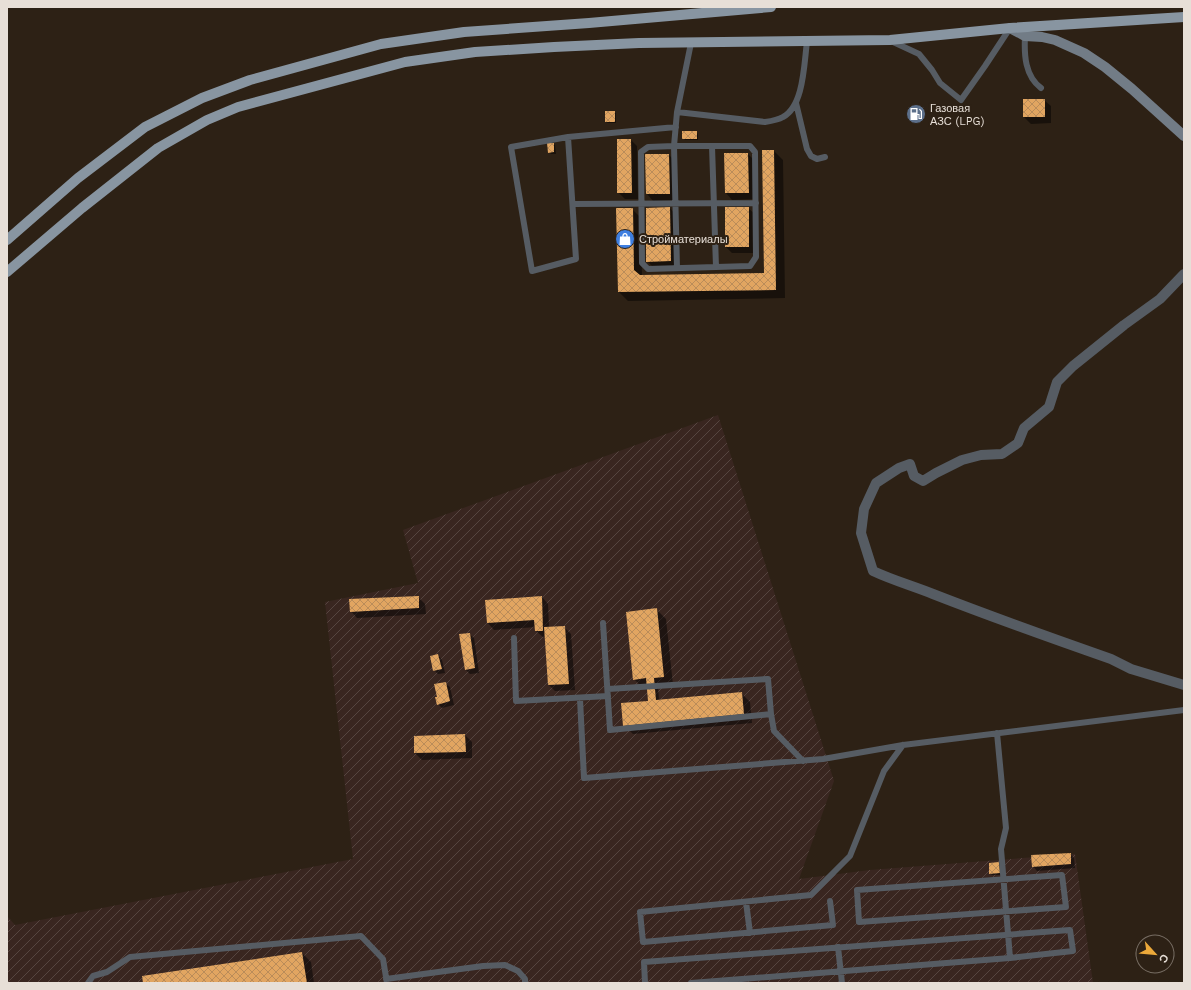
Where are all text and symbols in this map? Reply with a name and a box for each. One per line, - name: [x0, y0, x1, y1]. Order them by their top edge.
- place label: Газовая АЗС (LPG): [930, 102, 985, 128]
- fuel station icon: Газовая АЗС (LPG): [905, 103, 927, 125]
- shop icon: Стройматериалы: [614, 228, 636, 250]
- place label: Стройматериалы: [639, 233, 728, 246]
- north arrow: [1135, 934, 1175, 974]
- text: С: [1156, 952, 1171, 965]

